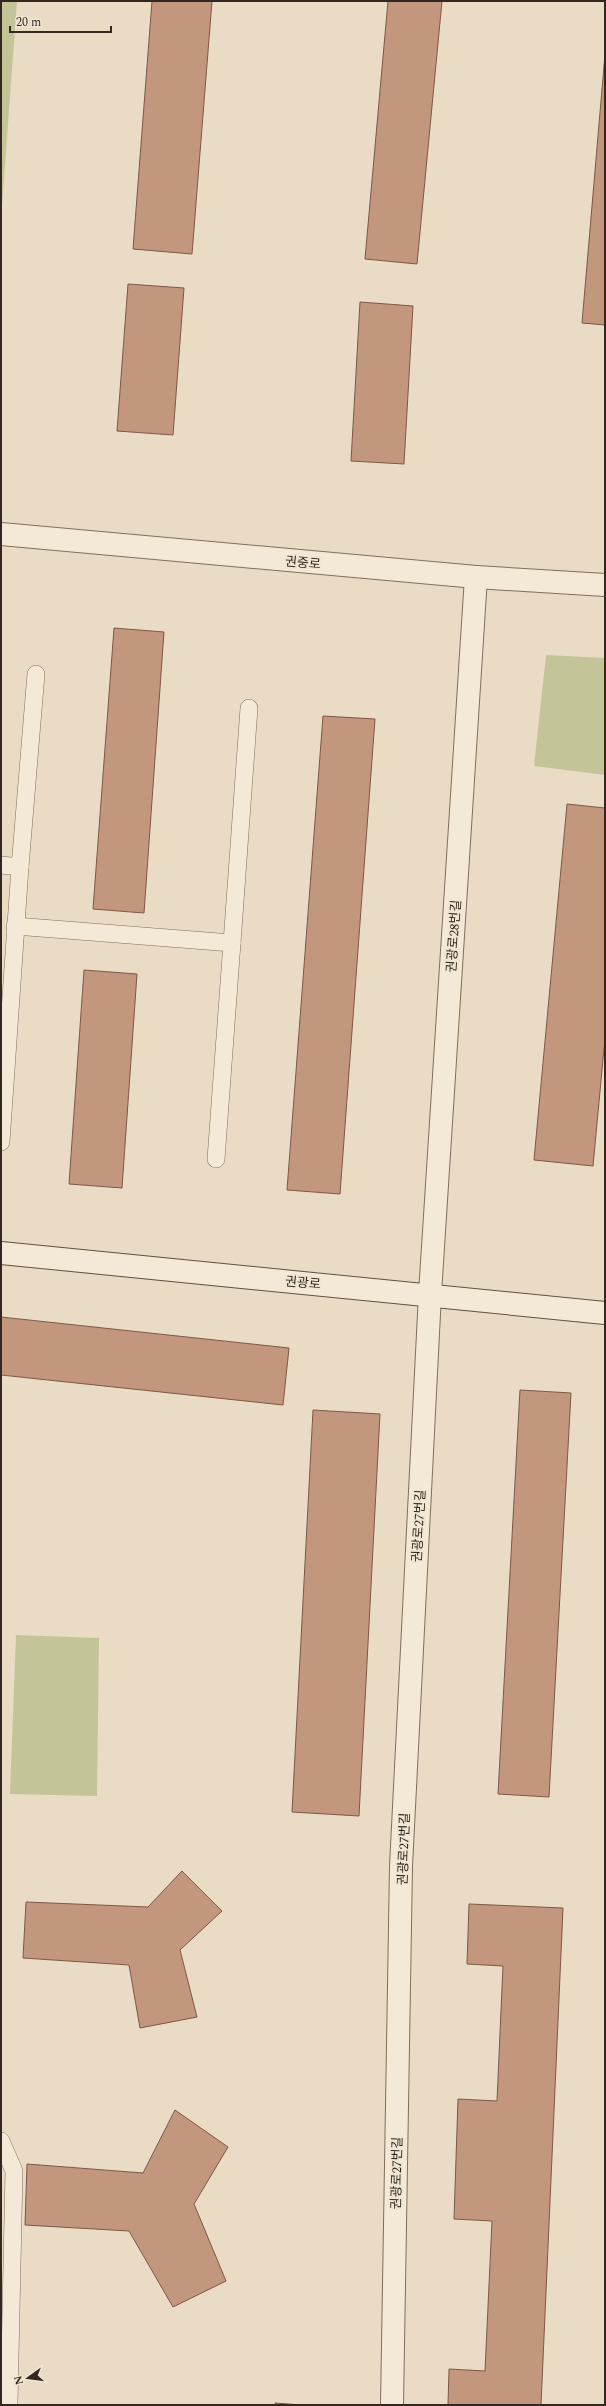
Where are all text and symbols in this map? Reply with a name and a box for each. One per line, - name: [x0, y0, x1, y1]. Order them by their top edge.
- scale bar: [10, 8, 111, 34]
- text: 20 m: [16, 13, 41, 32]
- street label: 권중로: [284, 551, 322, 575]
- street label: 권광로28번길: [441, 899, 467, 973]
- street label: 권광로: [284, 1271, 322, 1295]
- street label: 권광로27번길: [407, 1489, 431, 1563]
- street label: 권광로27번길: [393, 1812, 415, 1886]
- street label: 권광로27번길: [386, 2136, 408, 2210]
- north arrow: [8, 2358, 48, 2398]
- text: N: [9, 2374, 28, 2387]

